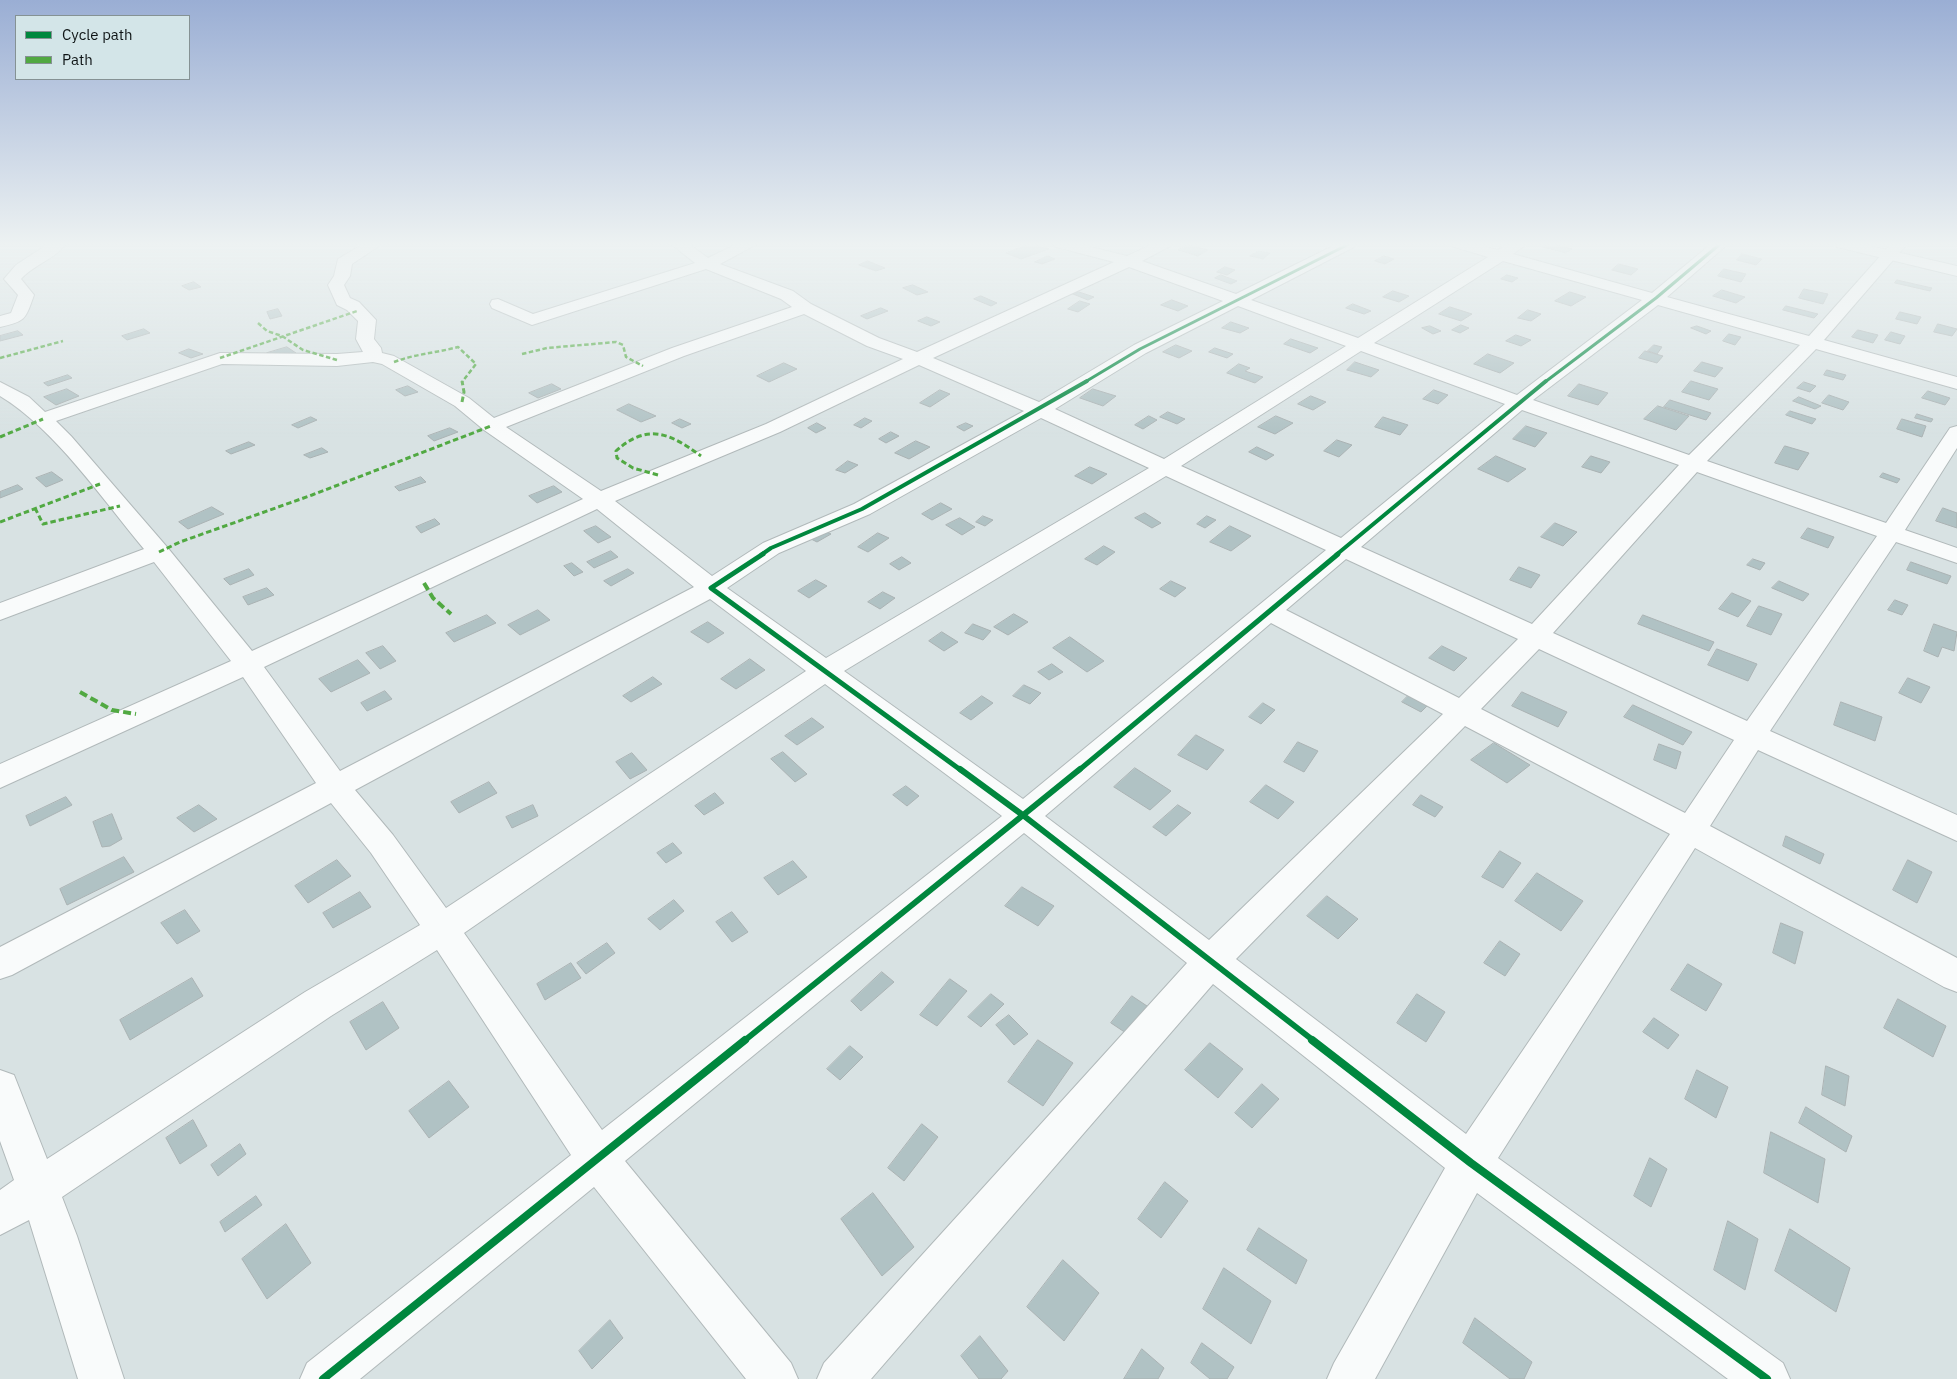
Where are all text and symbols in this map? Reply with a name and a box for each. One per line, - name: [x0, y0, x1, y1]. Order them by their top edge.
- legend: [15, 15, 190, 80]
- text: Cycle path: [62, 25, 133, 44]
- text: Path: [62, 50, 93, 69]

